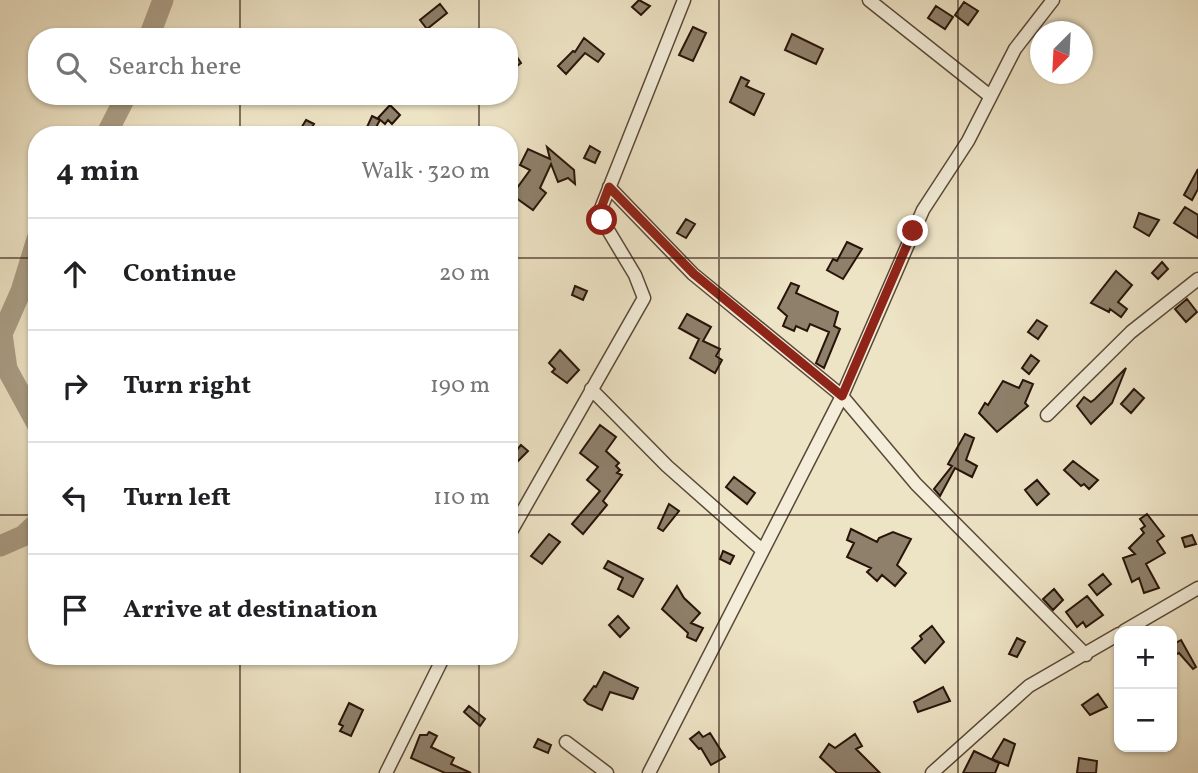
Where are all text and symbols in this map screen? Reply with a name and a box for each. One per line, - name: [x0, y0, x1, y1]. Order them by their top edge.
- north arrow: [1030, 21, 1093, 84]
- search box: [28, 28, 518, 105]
- icon: search: [52, 48, 90, 86]
- text: Search here: [108, 49, 241, 85]
- text: 4 min: [56, 151, 140, 193]
- text: Walk · 320 m: [361, 156, 490, 188]
- route start: [586, 204, 617, 235]
- route end: [897, 215, 928, 246]
- icon: ahead: [56, 255, 94, 293]
- text: Continue: [123, 256, 236, 292]
- text: 20 m: [439, 258, 490, 290]
- icon: right: [56, 367, 94, 405]
- text: Turn right: [123, 368, 251, 404]
- text: 190 m: [430, 370, 490, 402]
- icon: left: [56, 479, 94, 517]
- text: Turn left: [123, 480, 231, 516]
- text: 110 m: [433, 482, 490, 514]
- icon: arrive: [56, 591, 94, 629]
- text: Arrive at destination: [123, 592, 378, 628]
- map controls: [1114, 626, 1177, 752]
- button: +: [1114, 626, 1177, 689]
- button: −: [1114, 689, 1177, 752]

